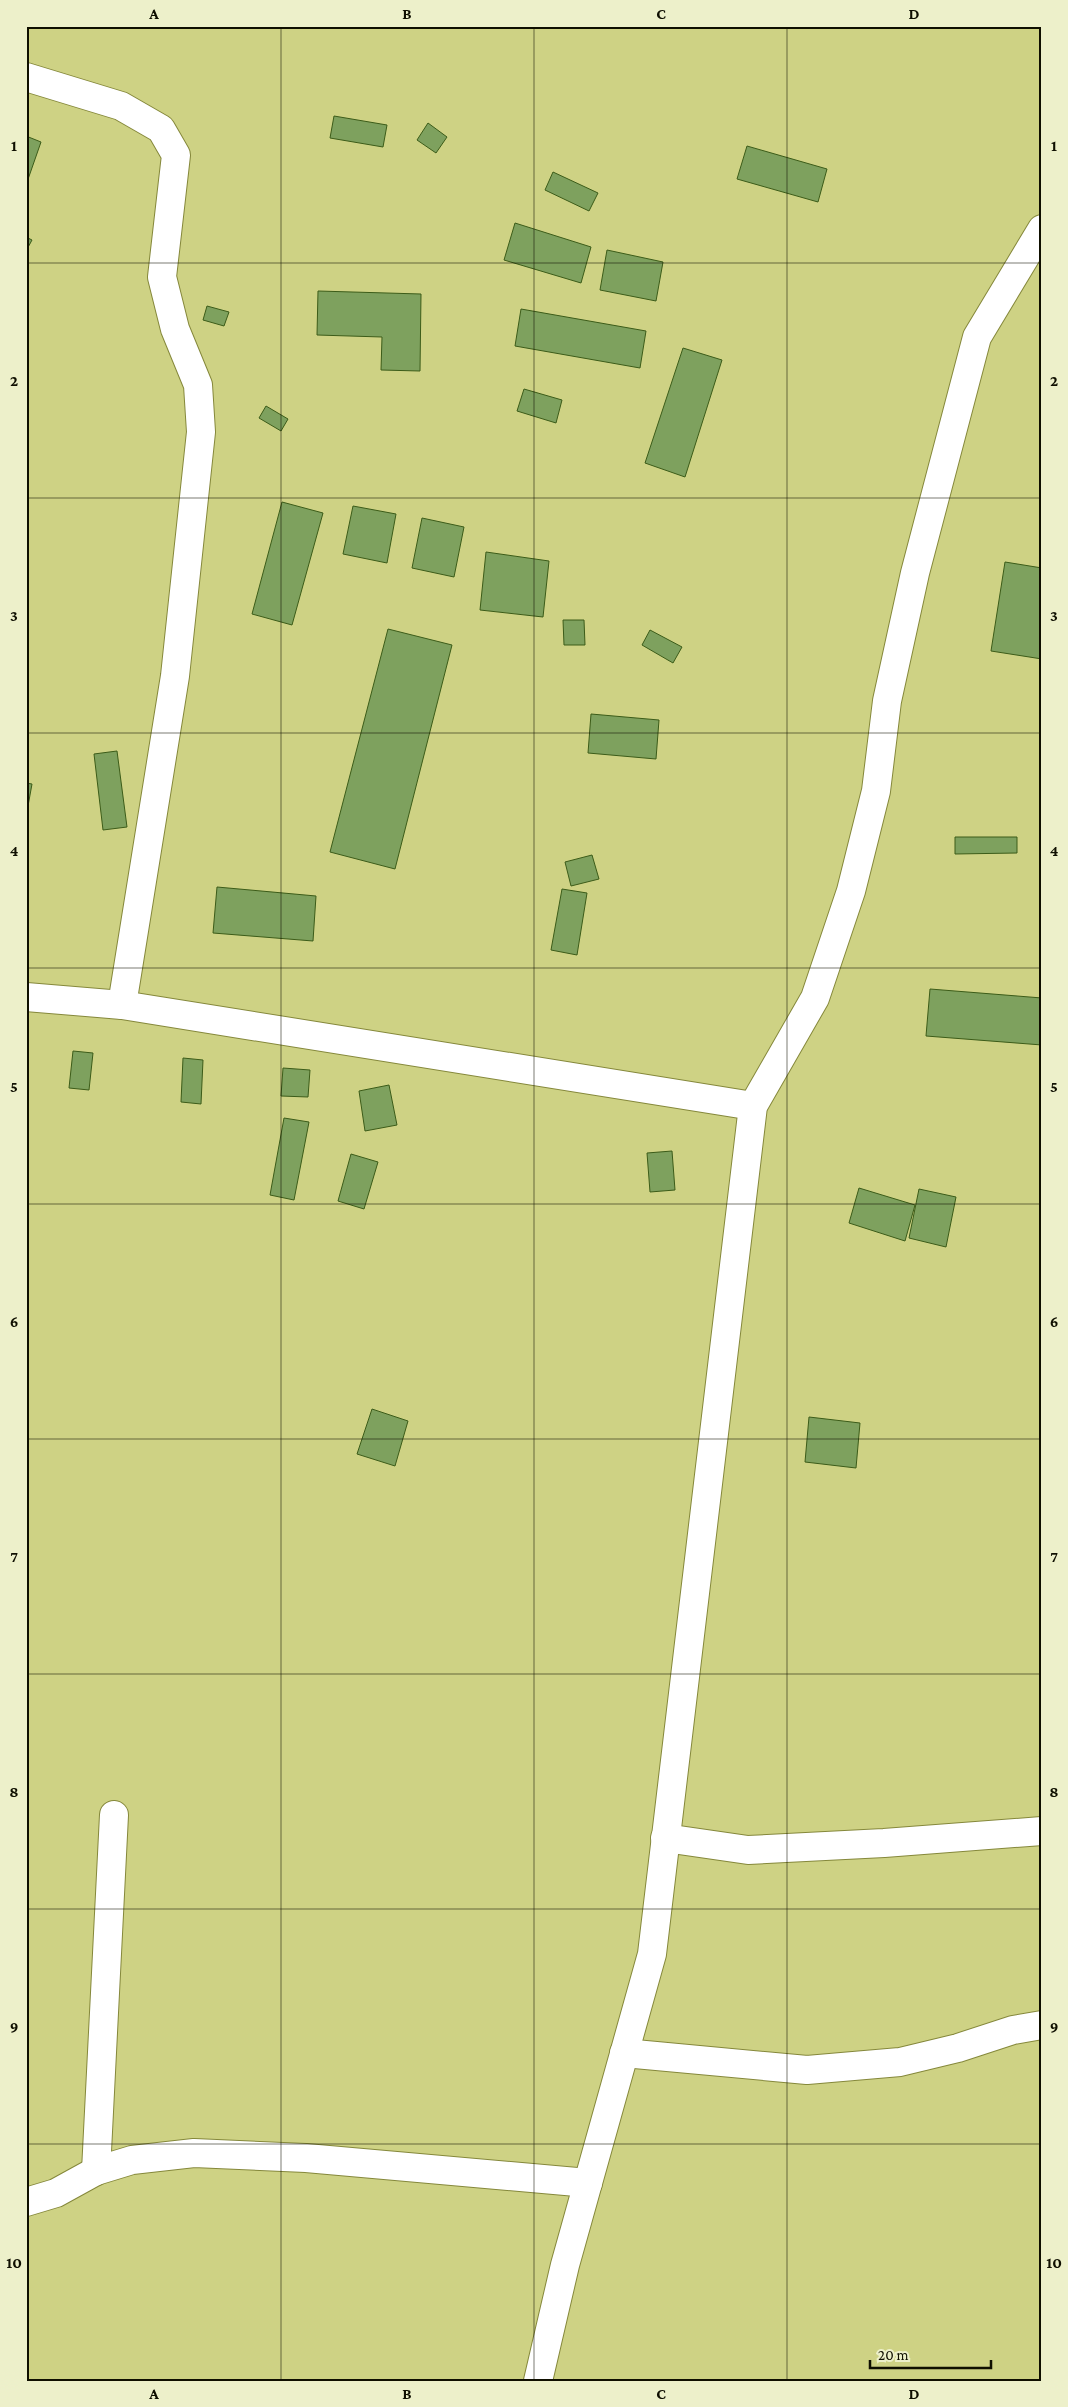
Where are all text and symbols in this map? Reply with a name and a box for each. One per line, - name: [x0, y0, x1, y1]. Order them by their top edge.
- text: A: [148, 5, 159, 22]
- text: B: [402, 5, 412, 22]
- text: C: [656, 5, 666, 22]
- text: D: [908, 5, 920, 22]
- text: 1: [11, 137, 17, 154]
- text: 1: [1051, 137, 1057, 154]
- text: 2: [10, 372, 18, 389]
- text: 2: [1050, 372, 1058, 389]
- text: 3: [10, 607, 18, 624]
- text: 3: [1050, 607, 1058, 624]
- text: 4: [10, 842, 19, 859]
- text: 4: [1050, 842, 1059, 859]
- text: 5: [10, 1078, 18, 1095]
- text: 5: [1050, 1078, 1058, 1095]
- text: 6: [10, 1313, 18, 1330]
- text: 6: [1050, 1313, 1058, 1330]
- text: 7: [10, 1548, 18, 1565]
- text: 7: [1050, 1548, 1058, 1565]
- text: 8: [9, 1783, 19, 1800]
- text: 8: [1049, 1783, 1059, 1800]
- text: 9: [10, 2018, 18, 2035]
- text: 9: [1050, 2018, 1058, 2035]
- text: 10: [6, 2254, 22, 2271]
- text: 10: [1046, 2254, 1062, 2271]
- scale bar: [870, 2337, 992, 2369]
- text: 20 m: [878, 2347, 909, 2363]
- text: A: [148, 2385, 159, 2402]
- text: B: [402, 2385, 412, 2402]
- text: C: [656, 2385, 666, 2402]
- text: D: [908, 2385, 920, 2402]

